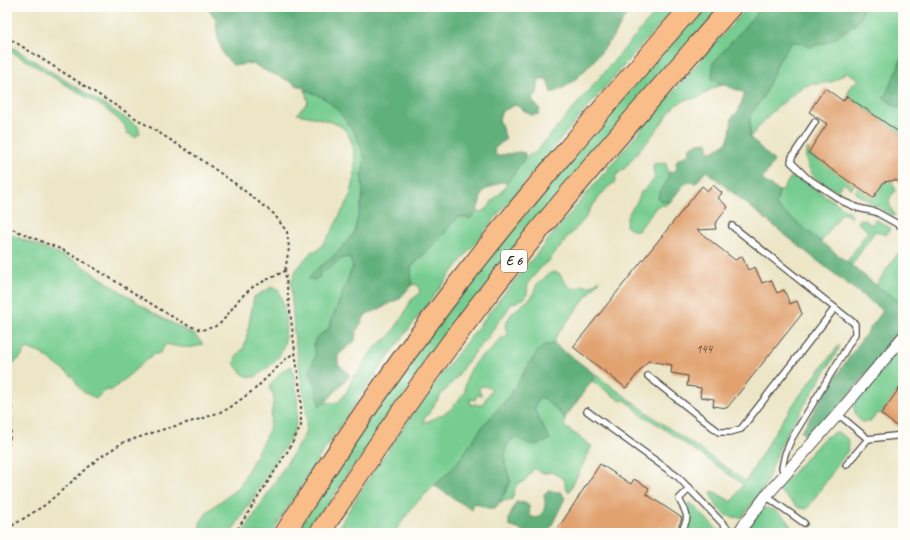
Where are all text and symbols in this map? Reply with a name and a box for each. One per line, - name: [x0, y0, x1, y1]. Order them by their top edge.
- road number: E 6: [501, 250, 527, 272]
- house number: 144: [696, 341, 714, 357]

